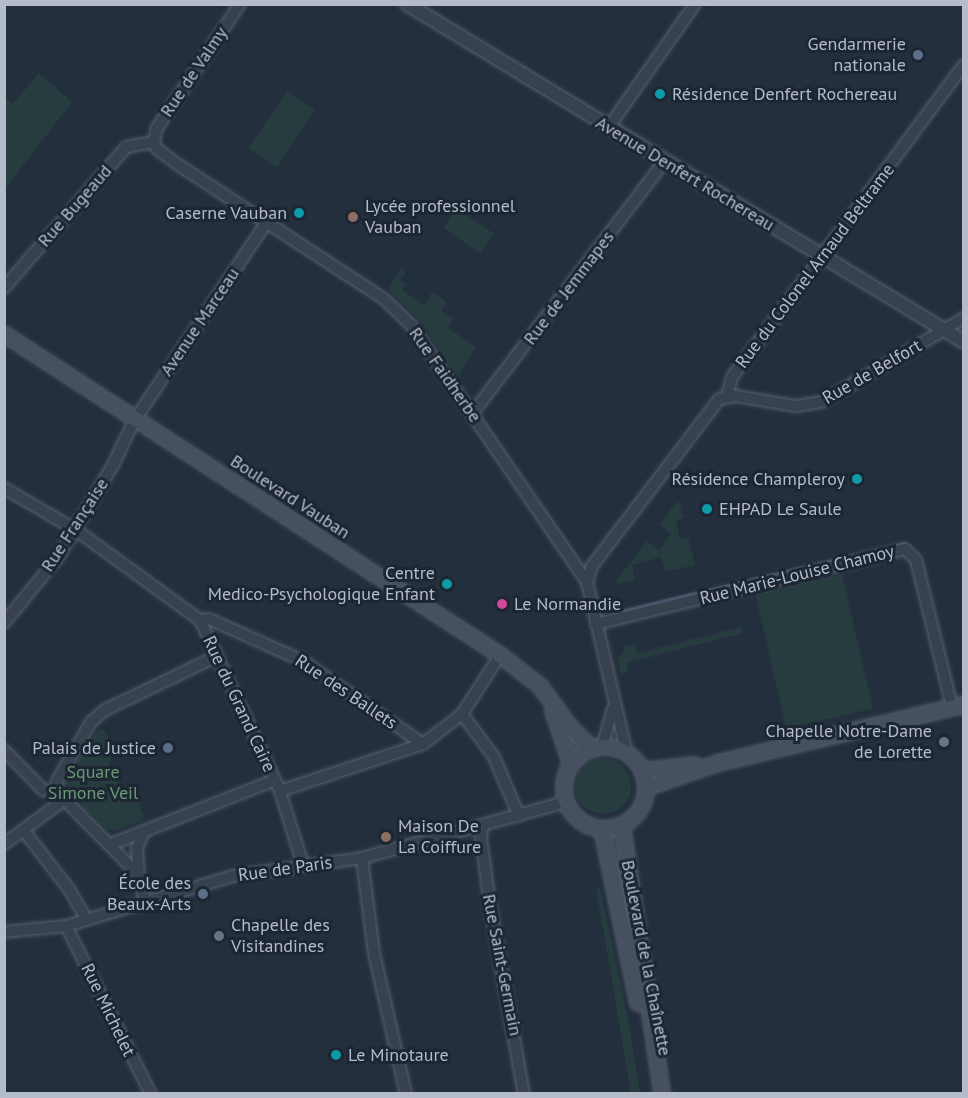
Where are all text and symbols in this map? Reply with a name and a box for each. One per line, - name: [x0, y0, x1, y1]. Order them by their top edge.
- street label: Rue de Valmy: [156, 23, 232, 121]
- place label: Gendarmerie nationale: [807, 34, 906, 76]
- marker: Gendarmerie nationale: [911, 48, 925, 62]
- place label: Résidence Denfert Rochereau: [672, 83, 897, 105]
- marker: Résidence Denfert Rochereau: [653, 87, 667, 101]
- street label: Avenue Denfert Rochereau: [592, 112, 778, 236]
- street label: Rue du Colonel Arnaud Beltrame: [731, 159, 899, 373]
- street label: Rue Bugeaud: [34, 161, 116, 251]
- place label: Lycée professionnel Vauban: [365, 196, 515, 238]
- place label: Caserne Vauban: [165, 202, 287, 224]
- marker: Caserne Vauban: [292, 206, 306, 220]
- marker: Lycée professionnel Vauban: [346, 210, 360, 224]
- street label: Rue de Jemmapes: [519, 227, 619, 349]
- street label: Avenue Marceau: [156, 264, 244, 380]
- street label: Rue Faidherbe: [404, 323, 486, 427]
- street label: Rue de Belfort: [819, 335, 925, 409]
- street label: Boulevard Vauban: [226, 450, 354, 544]
- place label: Résidence Champleroy: [672, 468, 845, 490]
- marker: Résidence Champleroy: [850, 472, 864, 486]
- street label: Rue Française: [37, 474, 113, 576]
- place label: EHPAD Le Saule: [719, 498, 842, 520]
- marker: EHPAD Le Saule: [700, 502, 714, 516]
- street label: Rue Marie-Louise Chamoy: [698, 540, 896, 610]
- place label: Centre Medico-Psychologique Enfant: [208, 563, 435, 606]
- marker: Centre Medico-Psychologique Enfant: [440, 577, 454, 591]
- place label: Le Normandie: [514, 593, 621, 615]
- marker: Le Normandie: [495, 597, 509, 611]
- street label: Rue du Grand Caire: [198, 632, 280, 776]
- street label: Rue des Ballets: [291, 650, 401, 734]
- place label: Chapelle Notre-Dame de Lorette: [766, 721, 932, 764]
- marker: Chapelle Notre-Dame de Lorette: [937, 735, 951, 749]
- place label: Palais de Justice: [32, 737, 156, 759]
- marker: Palais de Justice: [161, 741, 175, 755]
- park label: Square Simone Veil: [48, 762, 138, 804]
- place label: Maison De La Coiffure: [398, 816, 481, 858]
- marker: Maison De La Coiffure: [379, 830, 393, 844]
- street label: Rue de Paris: [237, 852, 333, 886]
- street label: Boulevard de la Chaînette: [616, 858, 676, 1058]
- place label: École des Beaux-Arts: [107, 873, 191, 916]
- marker: École des Beaux-Arts: [196, 887, 210, 901]
- street label: Rue Saint-Germain: [478, 892, 526, 1038]
- place label: Chapelle des Visitandines: [231, 915, 330, 958]
- marker: Chapelle des Visitandines: [212, 929, 226, 943]
- street label: Rue Michelet: [76, 960, 140, 1060]
- place label: Le Minotaure: [348, 1044, 449, 1066]
- marker: Le Minotaure: [329, 1048, 343, 1062]

